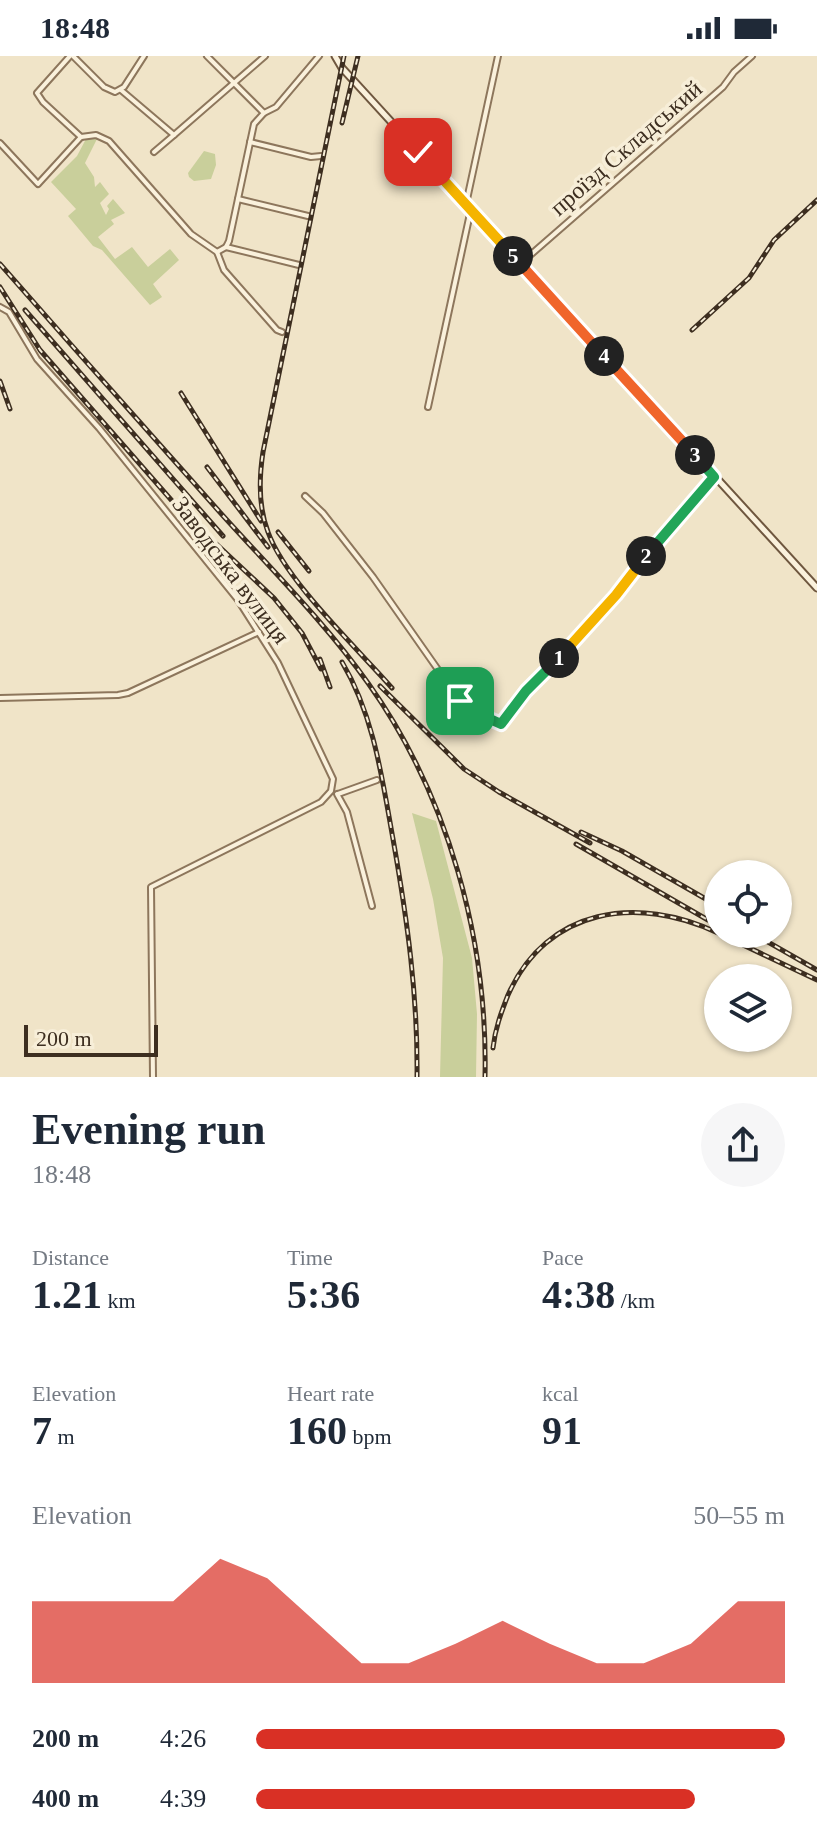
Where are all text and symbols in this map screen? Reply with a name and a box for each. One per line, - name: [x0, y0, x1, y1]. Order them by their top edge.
- text: 18:48: [40, 11, 110, 44]
- street label: проїзд Складський: [545, 75, 707, 221]
- pin: [384, 118, 452, 186]
- icon: check: [396, 130, 440, 174]
- pin: 5: [493, 236, 533, 276]
- text: 5: [508, 243, 519, 268]
- pin: 4: [584, 336, 624, 376]
- text: 4: [599, 343, 610, 368]
- pin: 3: [675, 435, 715, 475]
- text: 3: [690, 442, 701, 467]
- street label: Заводська вулиця: [167, 491, 295, 649]
- pin: 2: [626, 536, 666, 576]
- text: 2: [641, 543, 652, 568]
- pin: 1: [539, 638, 579, 678]
- text: 1: [554, 645, 565, 670]
- pin: [426, 667, 494, 735]
- icon: arrive: [438, 679, 482, 723]
- map controls: [704, 860, 792, 1052]
- button: locate: [704, 860, 792, 948]
- button: layers: [704, 964, 792, 1052]
- scale bar: [24, 1021, 158, 1057]
- text: 200 m: [36, 1026, 92, 1051]
- button: share: [701, 1103, 785, 1187]
- text: Evening run: [32, 1105, 266, 1154]
- text: 18:48: [32, 1160, 91, 1189]
- text: Distance: [32, 1245, 109, 1270]
- text: Time: [287, 1245, 333, 1270]
- text: Pace: [542, 1245, 584, 1270]
- text: 1.21: [32, 1272, 102, 1317]
- text: 5:36: [287, 1272, 360, 1317]
- text: 4:38: [542, 1272, 615, 1317]
- text: km: [102, 1288, 136, 1313]
- text: /km: [615, 1288, 655, 1313]
- text: Elevation: [32, 1381, 116, 1406]
- text: Heart rate: [287, 1381, 374, 1406]
- text: kcal: [542, 1381, 579, 1406]
- text: 7: [32, 1408, 52, 1453]
- text: 160: [287, 1408, 347, 1453]
- text: 91: [542, 1408, 582, 1453]
- text: m: [52, 1424, 75, 1449]
- text: bpm: [347, 1424, 392, 1449]
- text: Elevation: [32, 1501, 132, 1530]
- text: 50–55 m: [693, 1501, 785, 1530]
- text: 200 m: [32, 1724, 99, 1753]
- text: 4:26: [160, 1724, 206, 1753]
- text: 400 m: [32, 1784, 99, 1813]
- text: 4:39: [160, 1784, 206, 1813]

